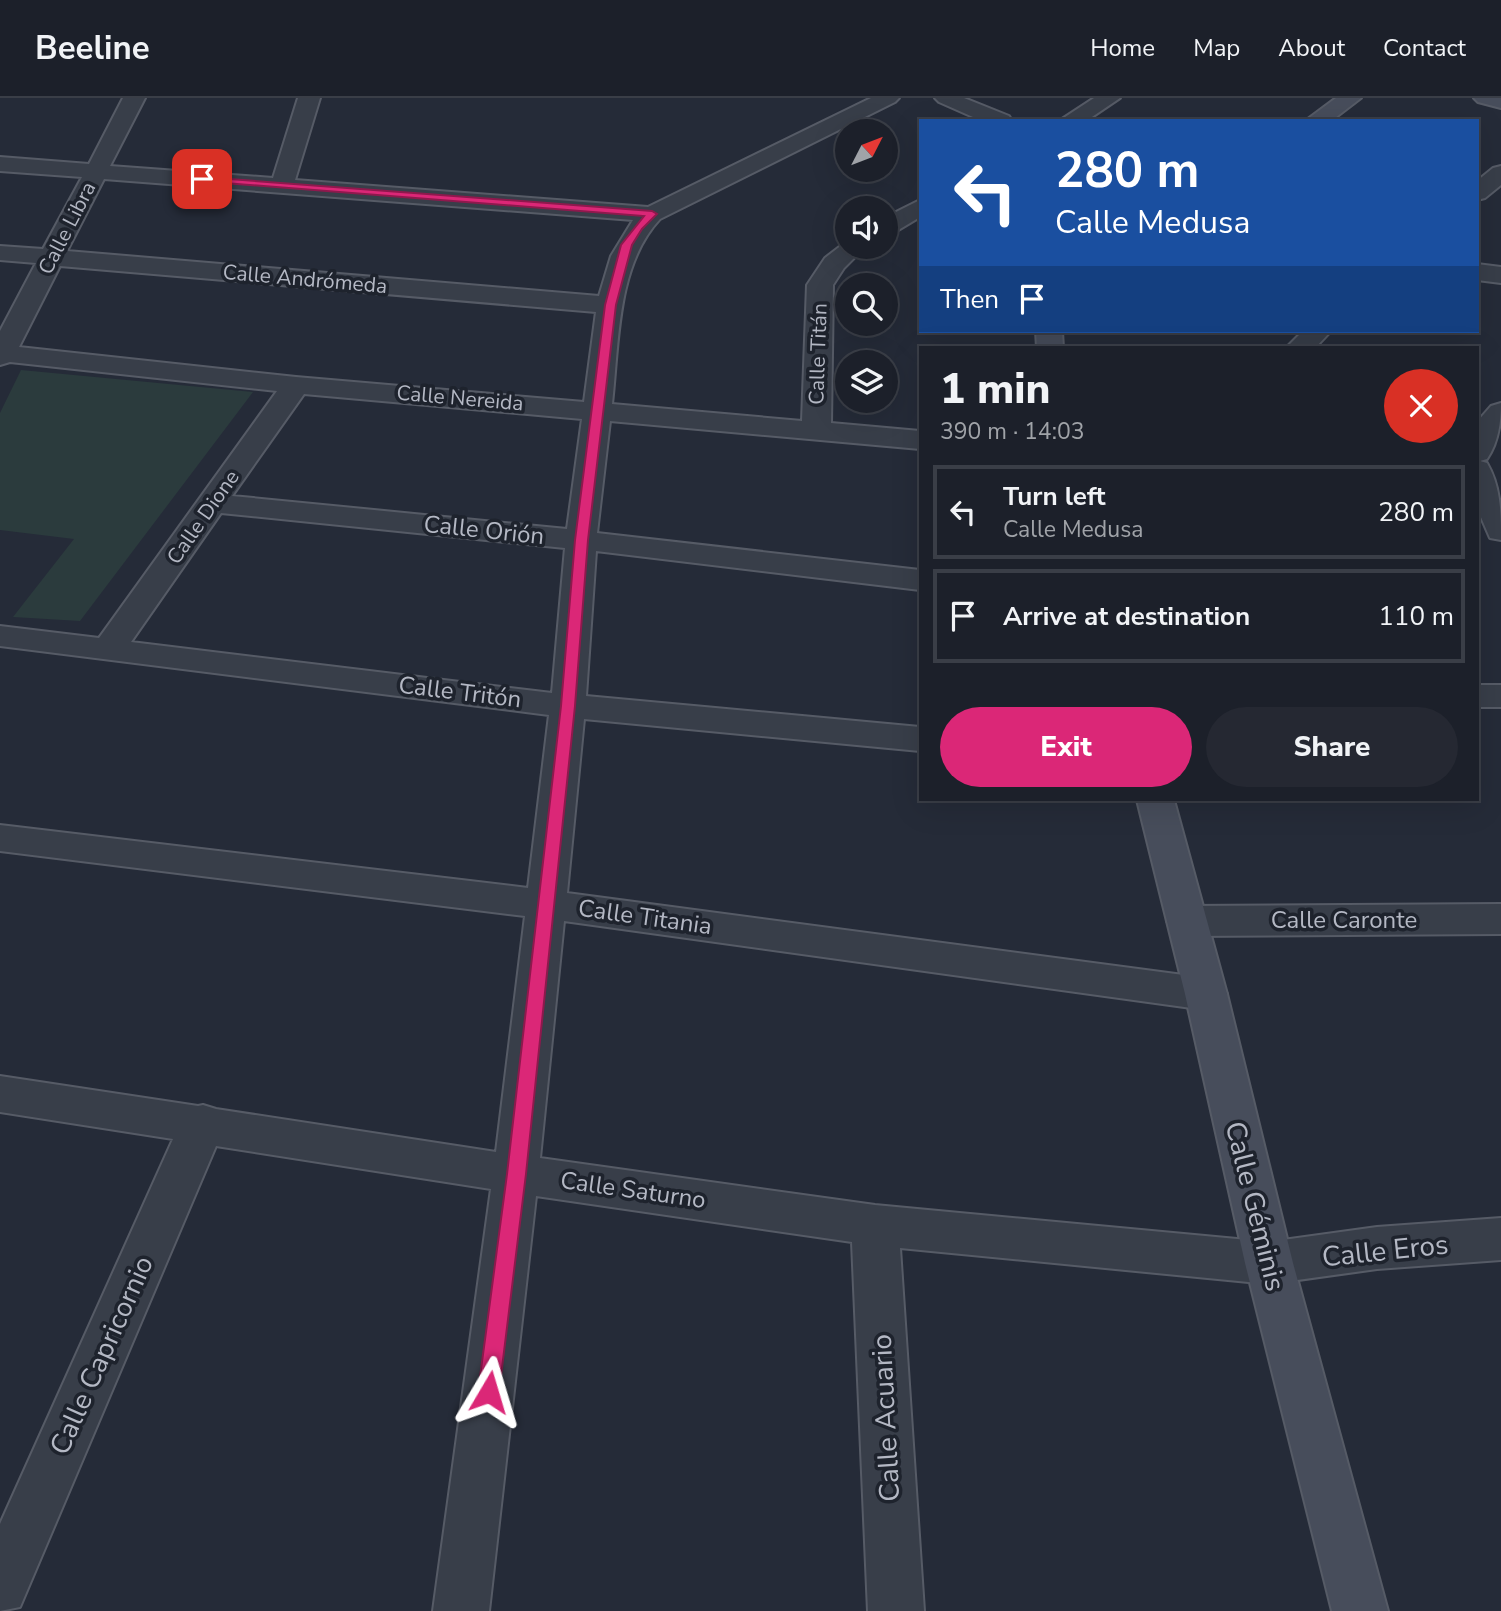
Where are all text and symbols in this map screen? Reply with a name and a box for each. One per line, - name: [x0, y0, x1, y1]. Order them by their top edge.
- text: Beeline: [35, 26, 150, 71]
- text: Home: [1090, 32, 1155, 64]
- text: Map: [1193, 32, 1240, 64]
- text: About: [1278, 32, 1345, 64]
- text: Contact: [1383, 32, 1466, 64]
- north arrow: [835, 119, 898, 182]
- map controls: [835, 119, 898, 413]
- text: 280 m: [1055, 137, 1199, 204]
- icon: left: [940, 147, 1031, 238]
- pin: [172, 149, 232, 209]
- icon: arrive: [183, 160, 221, 198]
- street label: Calle Libra: [32, 177, 102, 279]
- button: sound: [835, 196, 898, 259]
- text: Calle Medusa: [1055, 201, 1250, 244]
- street label: Calle Andrómeda: [222, 258, 388, 300]
- button: search: [835, 273, 898, 336]
- icon: arrive: [1013, 280, 1051, 318]
- text: Then: [940, 282, 999, 317]
- street label: Calle Titán: [802, 303, 834, 405]
- button: layers: [835, 350, 898, 413]
- text: 1 min: [940, 361, 1050, 418]
- button: close: [1384, 369, 1458, 443]
- street label: Calle Nereida: [395, 379, 525, 417]
- text: 390 m · 14:03: [940, 416, 1085, 447]
- street label: Calle Dione: [160, 464, 246, 570]
- text: Turn left: [1003, 479, 1106, 514]
- icon: left: [944, 493, 982, 531]
- text: 280 m: [1378, 495, 1454, 530]
- street label: Calle Orión: [422, 508, 546, 552]
- text: Calle Medusa: [1003, 514, 1143, 545]
- icon: arrive: [944, 597, 982, 635]
- text: Arrive at destination: [1003, 599, 1250, 634]
- text: 110 m: [1378, 599, 1454, 634]
- street label: Calle Tritón: [397, 669, 523, 715]
- button: Exit: [940, 707, 1192, 787]
- button: Share: [1206, 707, 1458, 787]
- street label: Calle Titania: [576, 892, 714, 942]
- street label: Calle Caronte: [1271, 904, 1417, 936]
- street label: Calle Géminis: [1216, 1118, 1294, 1295]
- street label: Calle Saturno: [558, 1164, 708, 1216]
- street label: Calle Eros: [1320, 1225, 1450, 1277]
- street label: Calle Capricornio: [41, 1250, 163, 1461]
- street label: Calle Acuario: [863, 1333, 909, 1503]
- position arrow: [452, 1355, 526, 1429]

